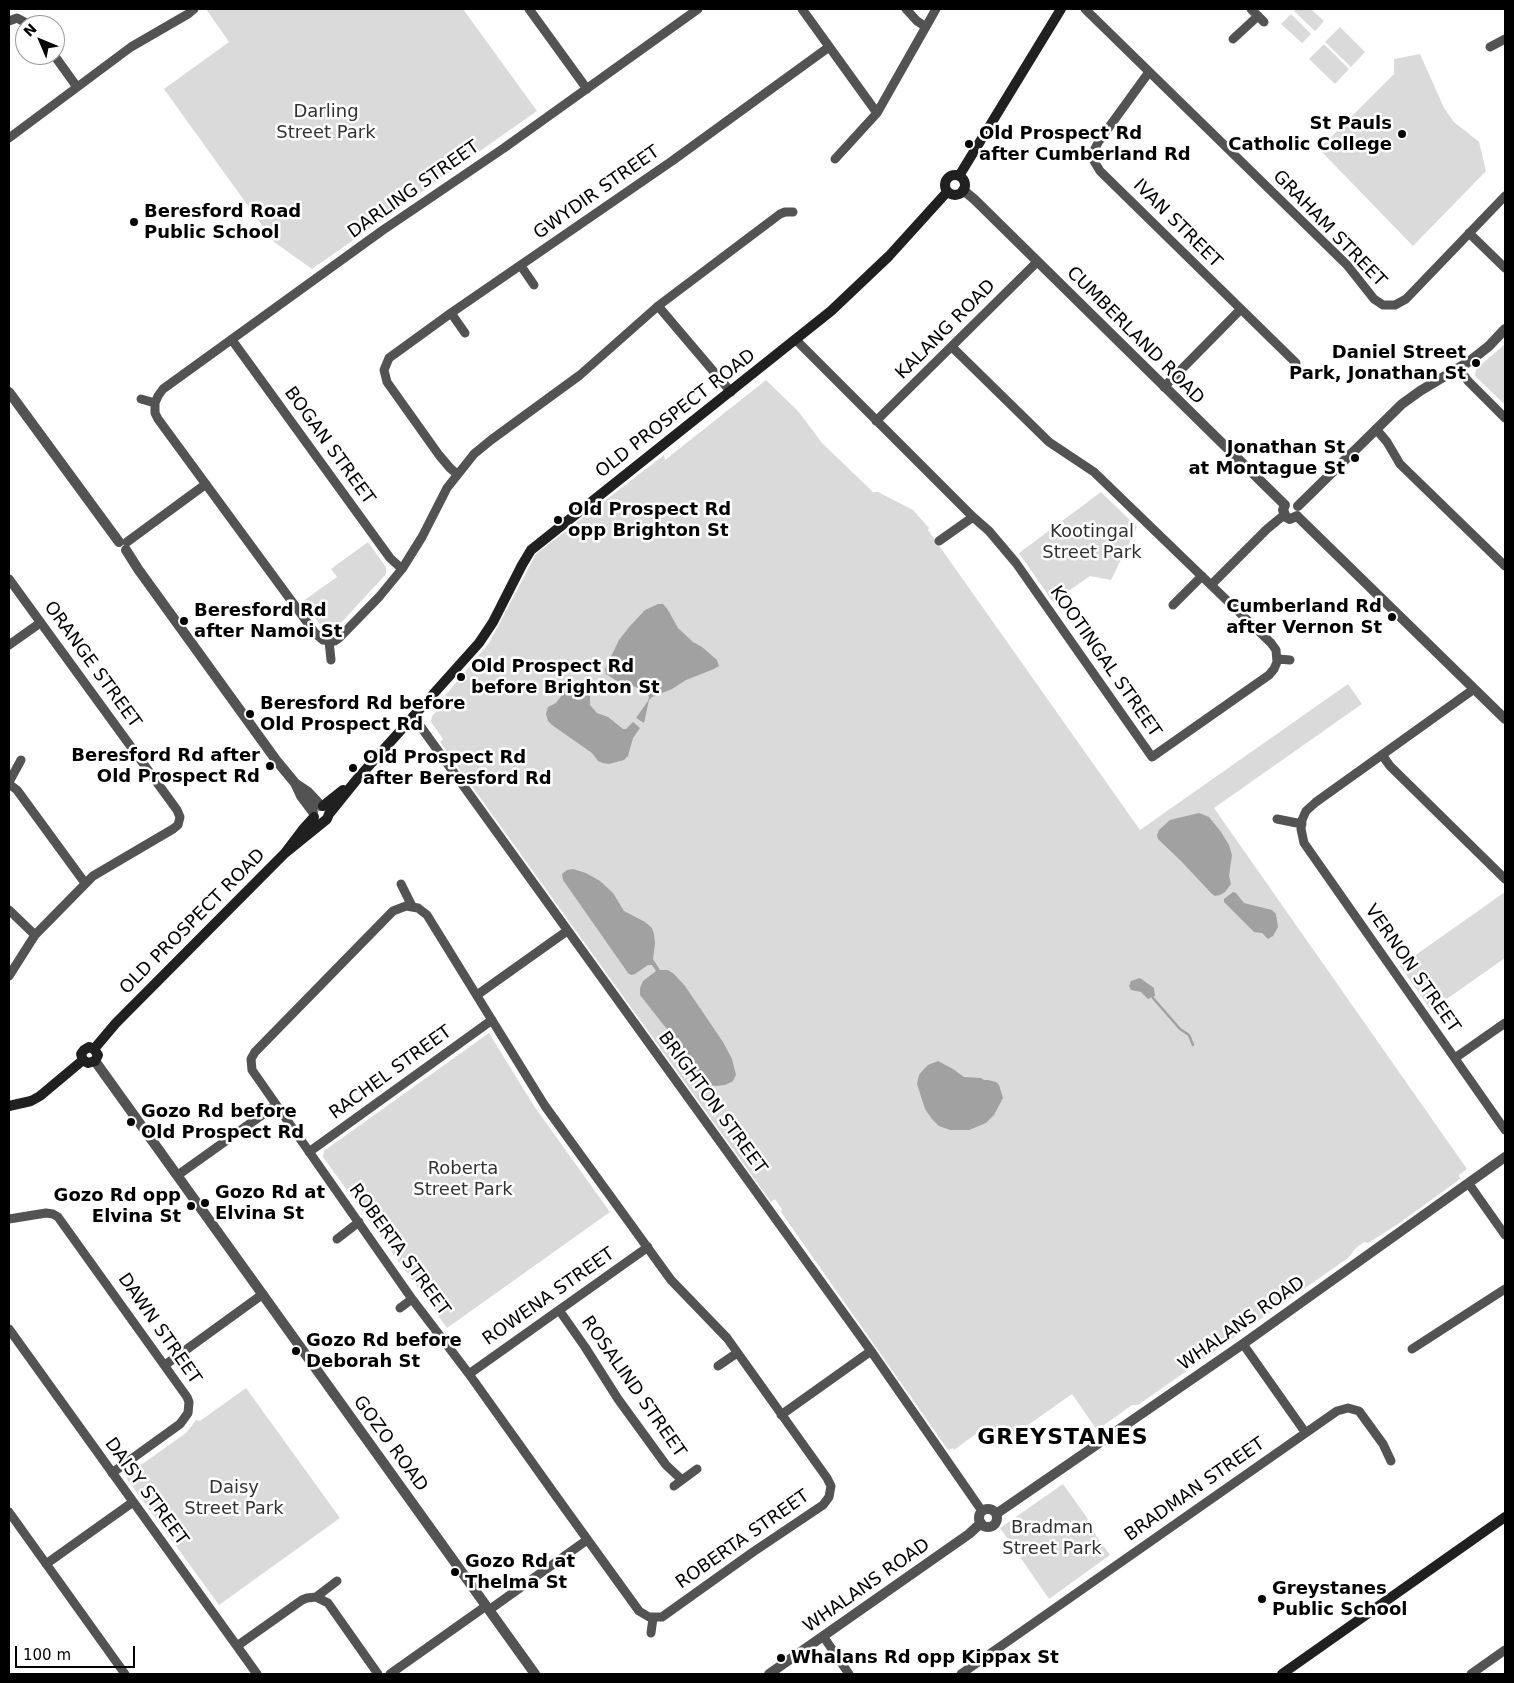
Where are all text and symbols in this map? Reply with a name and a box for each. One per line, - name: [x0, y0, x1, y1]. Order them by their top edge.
- north arrow: [15, 15, 65, 65]
- text: N: [20, 20, 40, 40]
- park label: Darling Street Park: [276, 101, 376, 144]
- place label: St Pauls Catholic College: [1228, 113, 1392, 156]
- place label: Old Prospect Rd after Cumberland Rd: [979, 123, 1191, 166]
- marker: St Pauls Catholic College: [1396, 128, 1408, 140]
- street label: DARLING STREET: [344, 137, 484, 243]
- marker: Old Prospect Rd after Cumberland Rd: [963, 138, 975, 150]
- street label: GWYDIR STREET: [530, 141, 664, 245]
- street label: GRAHAM STREET: [1268, 166, 1390, 292]
- street label: IVAN STREET: [1128, 175, 1226, 273]
- place label: Beresford Road Public School: [144, 201, 301, 243]
- marker: Beresford Road Public School: [128, 216, 140, 228]
- street label: CUMBERLAND ROAD: [1062, 263, 1208, 409]
- street label: KALANG ROAD: [892, 276, 1000, 384]
- place label: Daniel Street Park, Jonathan St: [1289, 342, 1466, 384]
- street label: OLD PROSPECT ROAD: [592, 345, 760, 483]
- marker: Daniel Street Park, Jonathan St: [1470, 357, 1482, 369]
- street label: BOGAN STREET: [279, 383, 379, 509]
- place label: Jonathan St at Montague St: [1188, 437, 1345, 479]
- marker: Jonathan St at Montague St: [1349, 452, 1361, 464]
- place label: Old Prospect Rd opp Brighton St: [568, 499, 731, 542]
- marker: Old Prospect Rd opp Brighton St: [552, 514, 564, 526]
- park label: Kootingal Street Park: [1042, 521, 1142, 564]
- street label: KOOTINGAL STREET: [1045, 582, 1165, 742]
- place label: Cumberland Rd after Vernon St: [1226, 596, 1382, 638]
- street label: ORANGE STREET: [39, 597, 145, 733]
- place label: Beresford Rd after Namoi St: [194, 600, 342, 642]
- marker: Cumberland Rd after Vernon St: [1386, 611, 1398, 623]
- marker: Beresford Rd after Namoi St: [178, 615, 190, 627]
- place label: Old Prospect Rd before Brighton St: [471, 656, 660, 699]
- marker: Old Prospect Rd before Brighton St: [455, 671, 467, 683]
- place label: Beresford Rd before Old Prospect Rd: [260, 693, 465, 736]
- marker: Beresford Rd before Old Prospect Rd: [244, 708, 256, 720]
- place label: Beresford Rd after Old Prospect Rd: [71, 745, 260, 788]
- place label: Old Prospect Rd after Beresford Rd: [363, 747, 552, 790]
- marker: Beresford Rd after Old Prospect Rd: [264, 760, 276, 772]
- marker: Old Prospect Rd after Beresford Rd: [347, 762, 359, 774]
- street label: OLD PROSPECT ROAD: [116, 845, 270, 999]
- street label: VERNON STREET: [1360, 901, 1464, 1037]
- street label: RACHEL STREET: [326, 1021, 456, 1125]
- street label: BRIGHTON STREET: [653, 1028, 771, 1178]
- place label: Gozo Rd before Old Prospect Rd: [141, 1101, 304, 1144]
- marker: Gozo Rd before Old Prospect Rd: [125, 1116, 137, 1128]
- park label: Roberta Street Park: [413, 1158, 513, 1200]
- street label: ROBERTA STREET: [344, 1180, 454, 1320]
- place label: Gozo Rd at Elvina St: [215, 1182, 325, 1224]
- place label: Gozo Rd opp Elvina St: [54, 1185, 181, 1228]
- marker: Gozo Rd at Elvina St: [199, 1197, 211, 1209]
- marker: Gozo Rd opp Elvina St: [185, 1200, 197, 1212]
- street label: ROWENA STREET: [479, 1243, 619, 1351]
- street label: DAWN STREET: [113, 1269, 205, 1389]
- street label: WHALANS ROAD: [1175, 1272, 1309, 1376]
- street label: ROSALIND STREET: [576, 1312, 690, 1462]
- place label: Gozo Rd before Deborah St: [306, 1330, 462, 1372]
- marker: Gozo Rd before Deborah St: [290, 1345, 302, 1357]
- street label: GOZO ROAD: [348, 1392, 432, 1496]
- district label: GREYSTANES: [976, 1425, 1150, 1451]
- street label: DAISY STREET: [100, 1434, 192, 1550]
- street label: BRADMAN STREET: [1121, 1434, 1269, 1546]
- park label: Daisy Street Park: [184, 1477, 284, 1520]
- street label: ROBERTA STREET: [672, 1486, 814, 1594]
- park label: Bradman Street Park: [1002, 1517, 1102, 1560]
- street label: WHALANS ROAD: [800, 1534, 934, 1638]
- place label: Gozo Rd at Thelma St: [465, 1551, 575, 1594]
- marker: Gozo Rd at Thelma St: [449, 1566, 461, 1578]
- place label: Greystanes Public School: [1272, 1578, 1408, 1620]
- marker: Greystanes Public School: [1256, 1593, 1268, 1605]
- scale bar: [18, 1636, 138, 1668]
- text: 100 m: [23, 1646, 71, 1664]
- place label: Whalans Rd opp Kippax St: [791, 1647, 1059, 1669]
- marker: Whalans Rd opp Kippax St: [775, 1652, 787, 1664]

